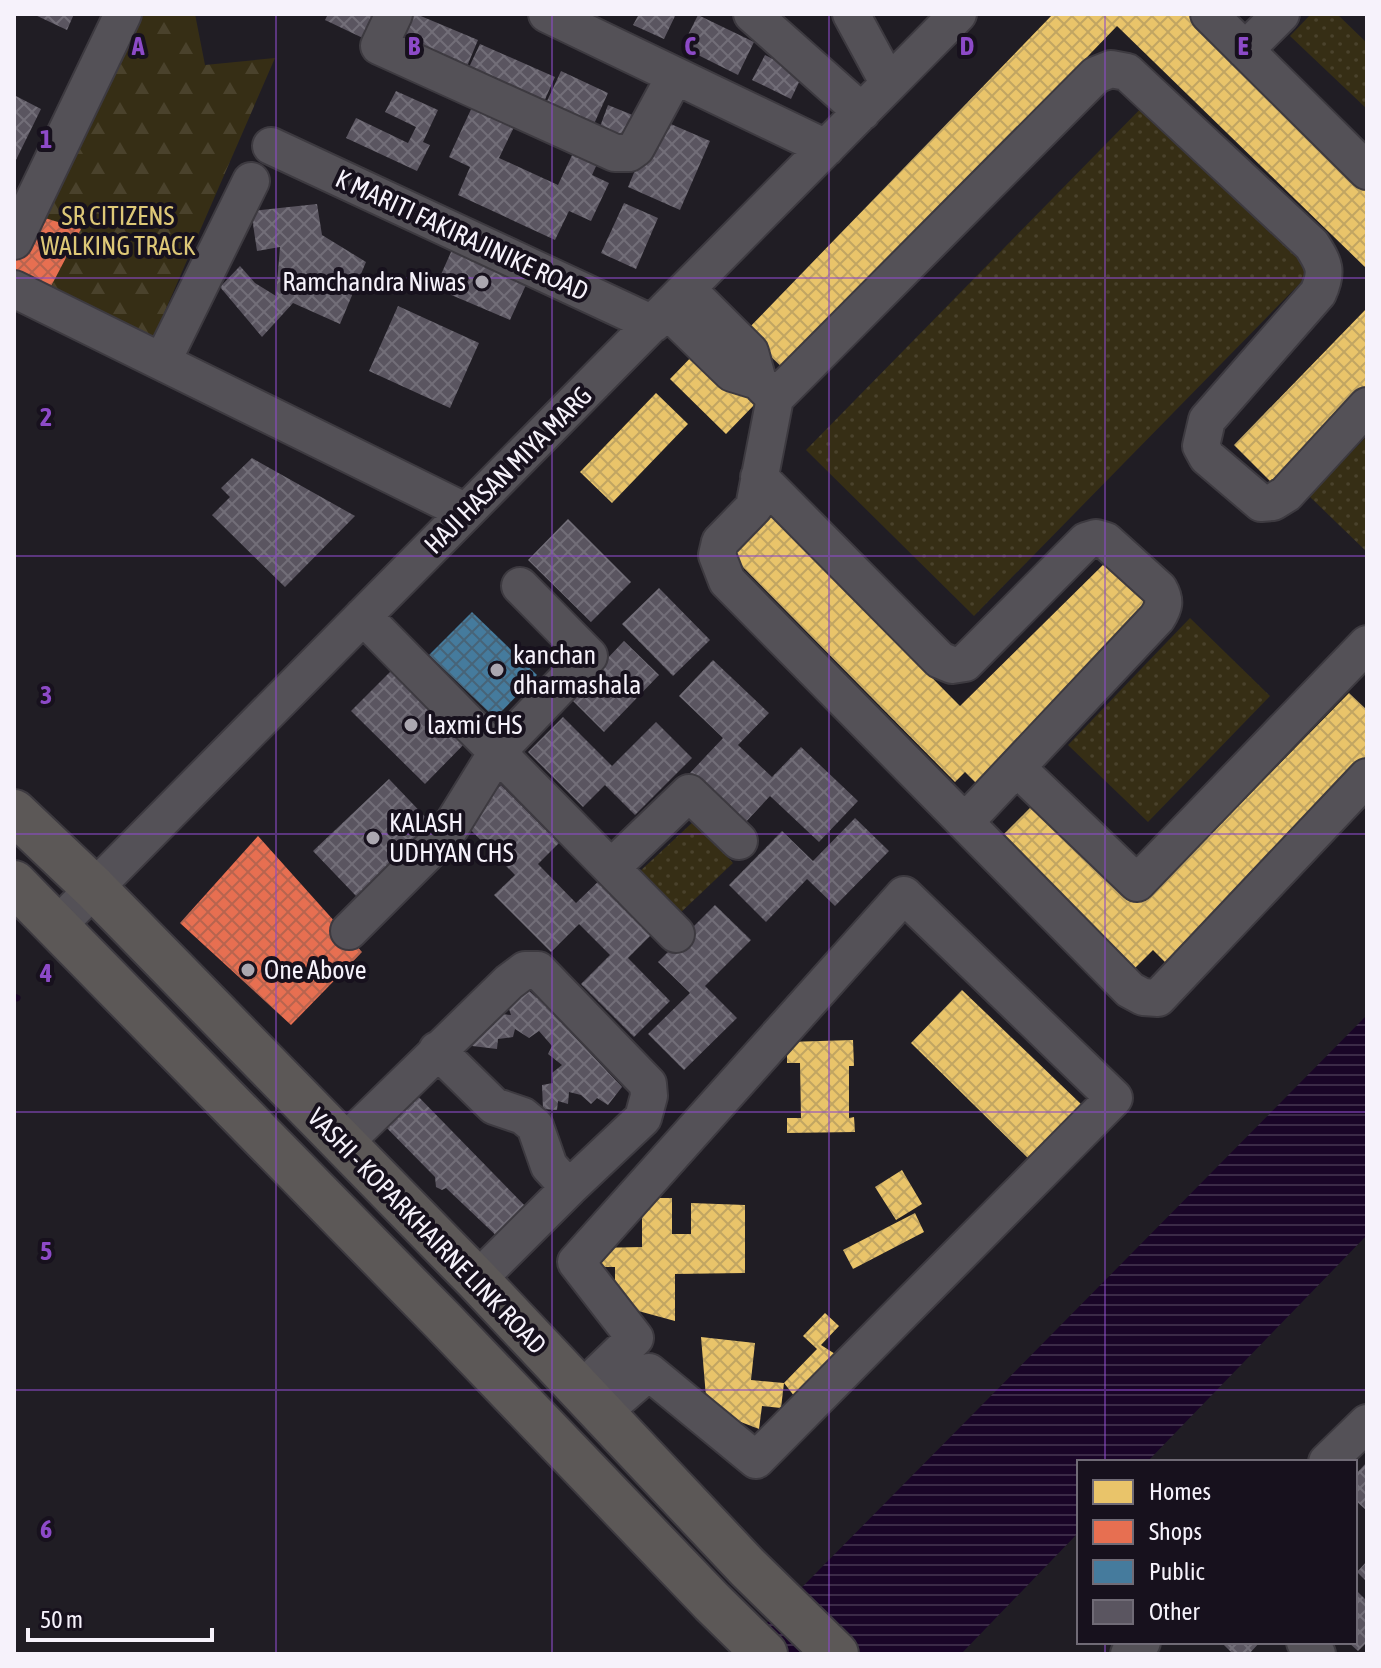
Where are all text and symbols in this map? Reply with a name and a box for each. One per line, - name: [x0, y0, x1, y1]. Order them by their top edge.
- text: A: [131, 31, 145, 61]
- text: B: [408, 31, 421, 61]
- text: C: [684, 31, 696, 61]
- text: D: [960, 31, 974, 61]
- text: E: [1237, 31, 1249, 61]
- text: 1: [40, 124, 52, 154]
- street label: K MARITI FAKIRAJINIKE ROAD: [331, 163, 593, 307]
- park label: SR CITIZENS WALKING TRACK: [41, 201, 196, 261]
- place label: Ramchandra Niwas: [282, 267, 466, 297]
- marker: Ramchandra Niwas: [473, 273, 491, 291]
- street label: HAJI HASAN MIYA MARG: [418, 380, 598, 560]
- text: 2: [40, 402, 52, 432]
- place label: kanchan dharmashala: [513, 640, 641, 700]
- marker: kanchan dharmashala: [488, 661, 506, 679]
- text: 3: [40, 680, 52, 710]
- place label: laxmi CHS: [427, 710, 523, 740]
- marker: laxmi CHS: [402, 716, 420, 734]
- place label: KALASH UDHYAN CHS: [389, 808, 514, 868]
- marker: KALASH UDHYAN CHS: [364, 829, 382, 847]
- place label: One Above: [264, 955, 366, 985]
- text: 4: [39, 958, 52, 988]
- marker: One Above: [239, 961, 257, 979]
- street label: VASHI - KOPARKHAIRNE LINK ROAD: [302, 1102, 552, 1360]
- text: 5: [40, 1236, 52, 1266]
- legend: [1077, 1460, 1357, 1644]
- text: Homes: [1149, 1478, 1211, 1505]
- text: 6: [40, 1514, 52, 1544]
- text: Shops: [1149, 1518, 1202, 1545]
- text: Public: [1149, 1558, 1205, 1585]
- scale bar: [28, 1592, 212, 1642]
- text: Other: [1149, 1598, 1200, 1625]
- text: 50 m: [40, 1606, 83, 1633]

